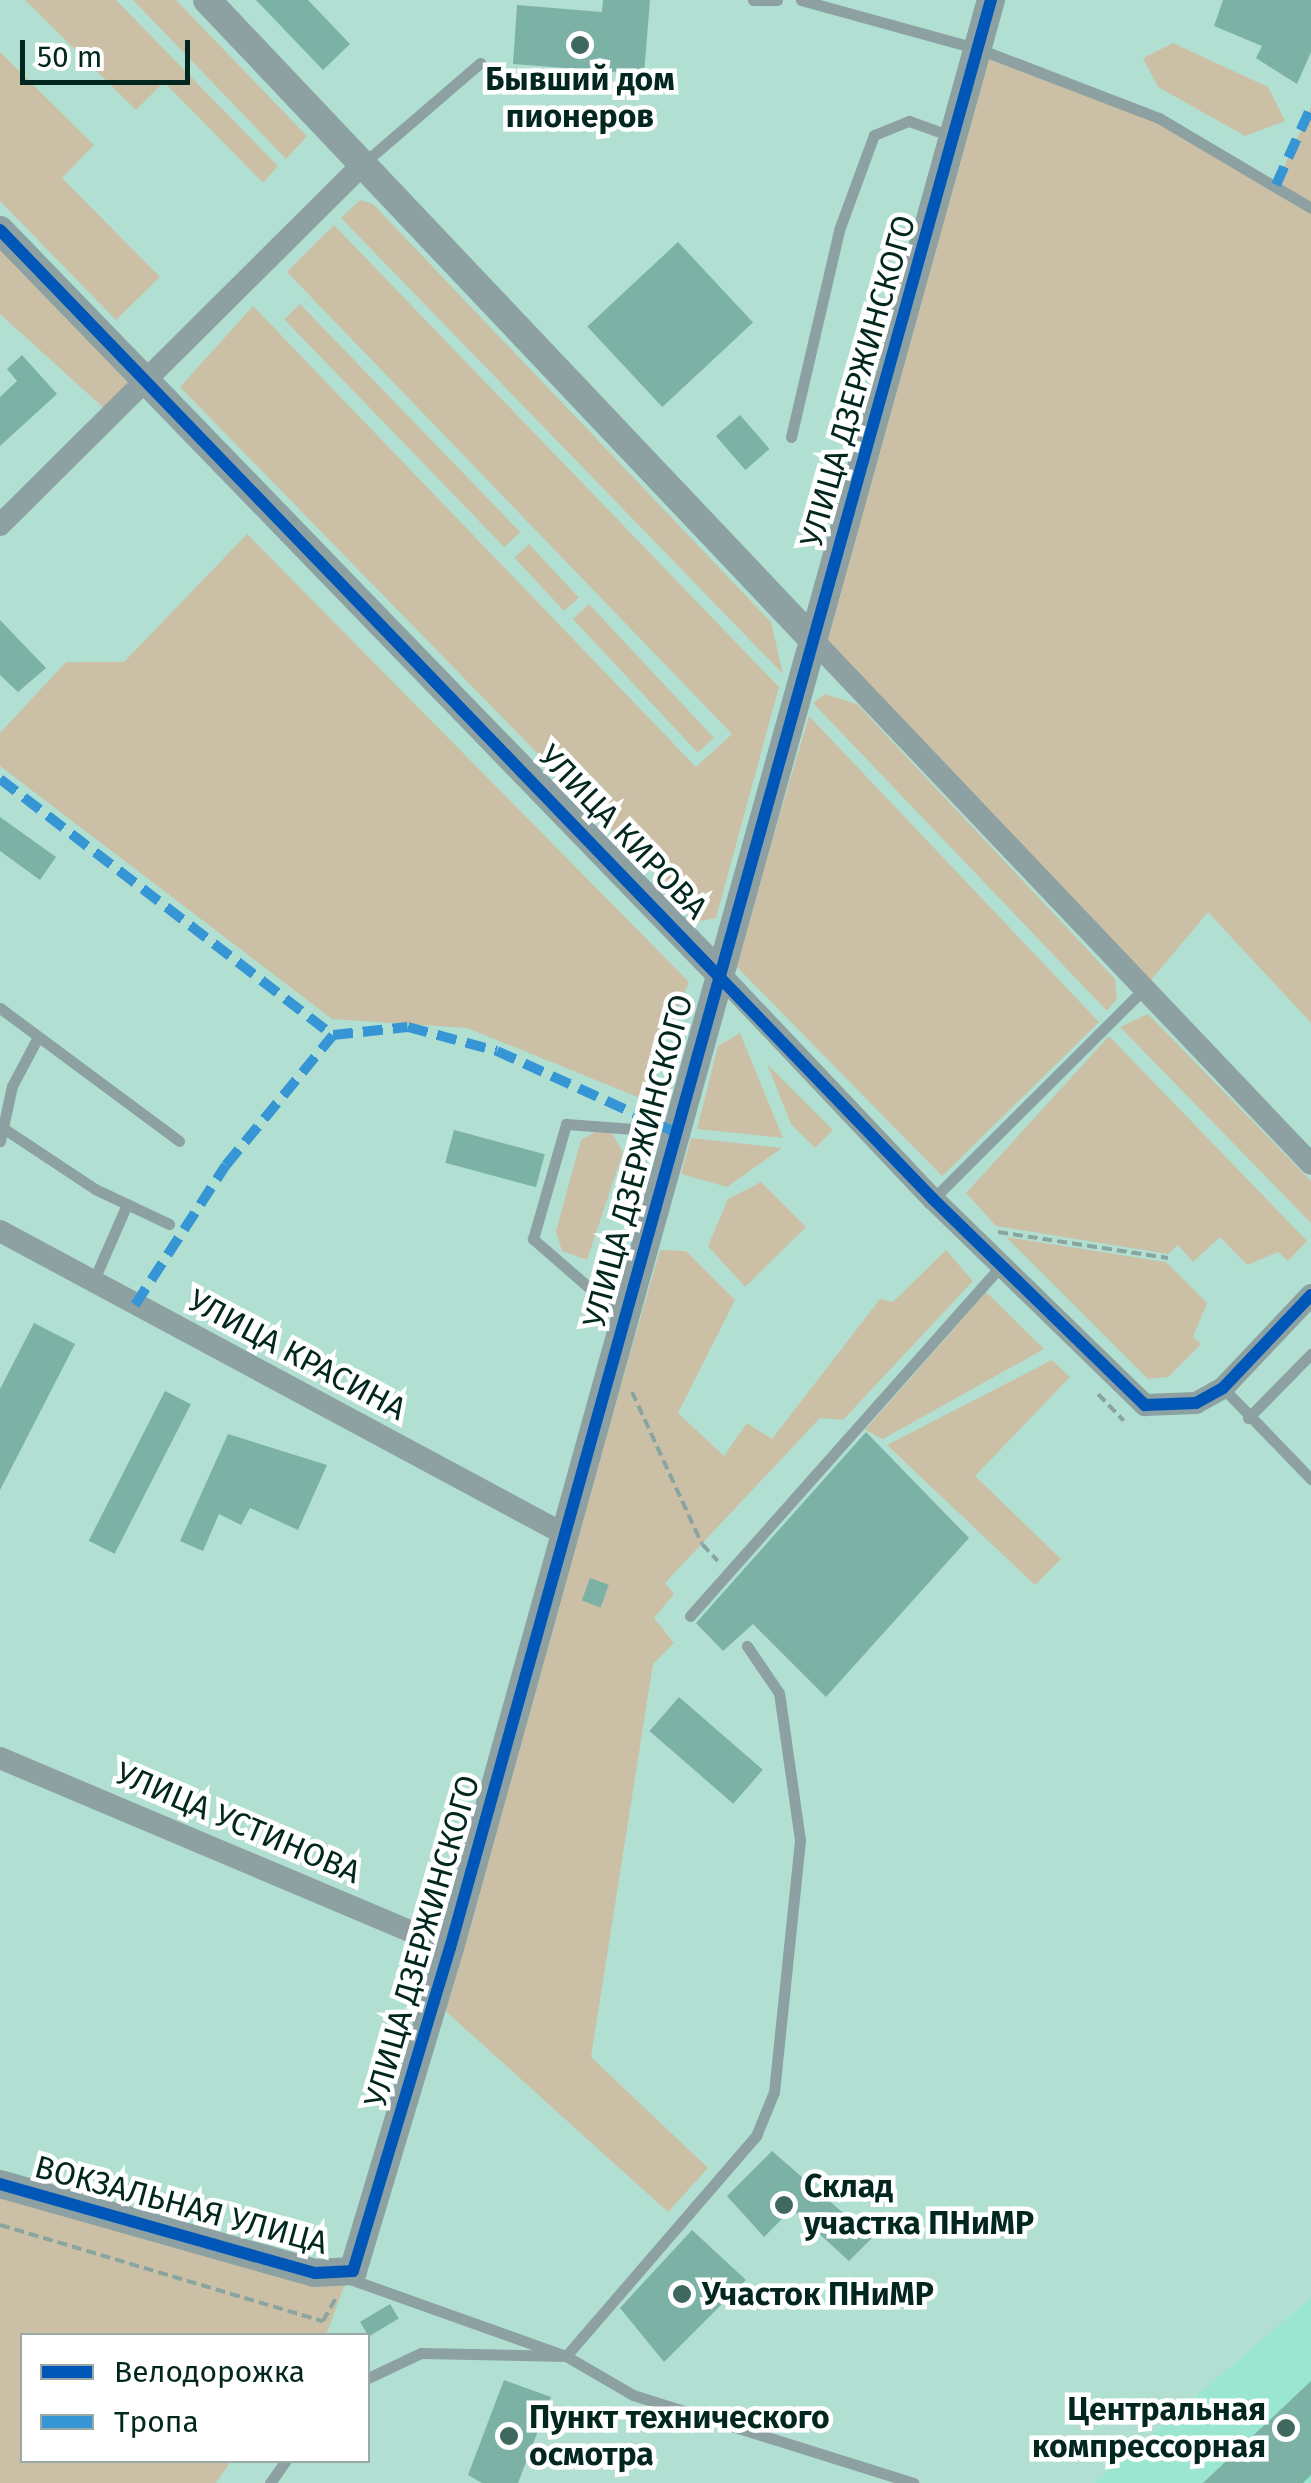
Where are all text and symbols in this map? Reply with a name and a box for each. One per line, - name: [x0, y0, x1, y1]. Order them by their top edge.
- scale bar: [25, 20, 195, 82]
- marker: Бывший дом пионеров: [569, 34, 591, 56]
- text: 50 m: [37, 39, 102, 75]
- place label: Бывший дом пионеров: [485, 61, 675, 136]
- street label: УЛИЦА ДЗЕРЖИНСКОГО: [792, 211, 924, 551]
- street label: УЛИЦА КИРОВА: [530, 737, 716, 927]
- street label: УЛИЦА ДЗЕРЖИНСКОГО: [575, 990, 701, 1332]
- street label: УЛИЦА КРАСИНА: [182, 1281, 412, 1429]
- street label: УЛИЦА УСТИНОВА: [110, 1754, 366, 1892]
- street label: УЛИЦА ДЗЕРЖИНСКОГО: [356, 1771, 488, 2111]
- street label: ВОКЗАЛЬНАЯ УЛИЦА: [30, 2147, 332, 2263]
- place label: Склад участка ПНиМР: [804, 2168, 1034, 2243]
- marker: Склад участка ПНиМР: [773, 2194, 795, 2216]
- place label: Участок ПНиМР: [702, 2275, 934, 2313]
- marker: Участок ПНиМР: [671, 2283, 693, 2305]
- legend: [20, 2333, 370, 2463]
- text: Велодорожка: [114, 2354, 305, 2390]
- place label: Центральная компрессорная: [1032, 2391, 1266, 2466]
- place label: Пункт технического осмотра: [529, 2399, 830, 2474]
- text: Тропа: [114, 2404, 199, 2440]
- marker: Центральная компрессорная: [1275, 2417, 1297, 2439]
- marker: Пункт технического осмотра: [498, 2425, 520, 2447]

